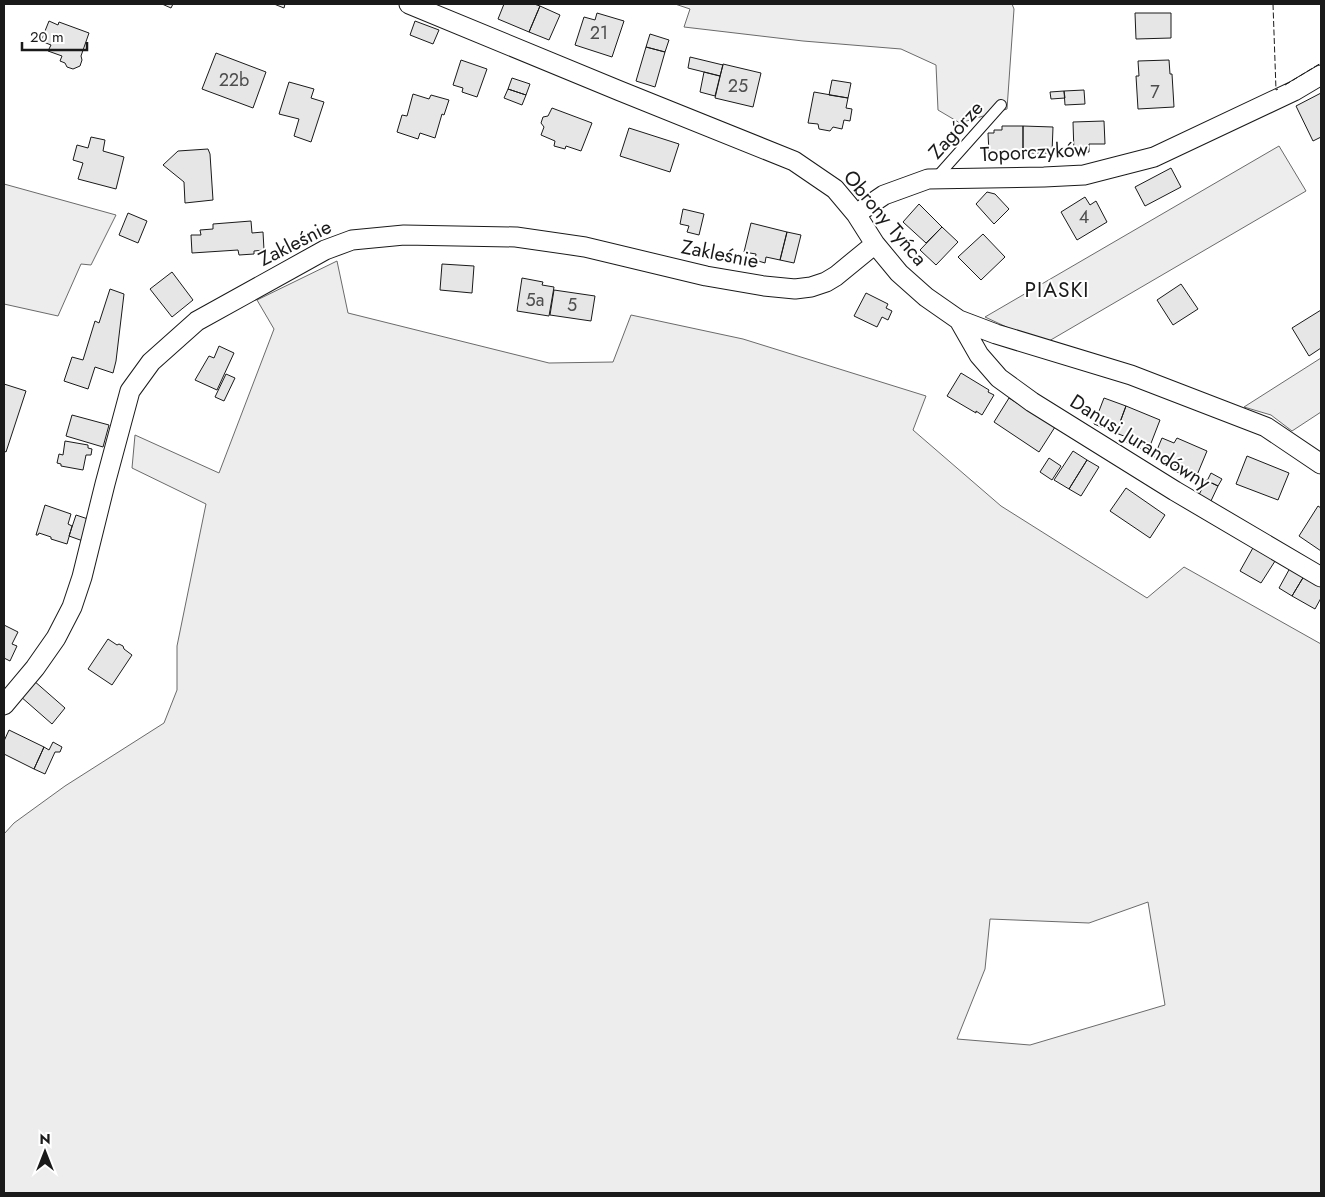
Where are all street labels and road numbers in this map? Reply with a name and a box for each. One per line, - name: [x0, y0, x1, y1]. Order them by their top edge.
- street label: Zagórze: [922, 94, 990, 166]
- street label: Toporczyków: [979, 135, 1089, 169]
- street label: Obrony Tyńca: [836, 164, 934, 272]
- street label: Zakleśnie: [254, 212, 336, 274]
- street label: Zakleśnie: [679, 232, 761, 276]
- street label: Danusi Jurandówny: [1064, 387, 1216, 497]

